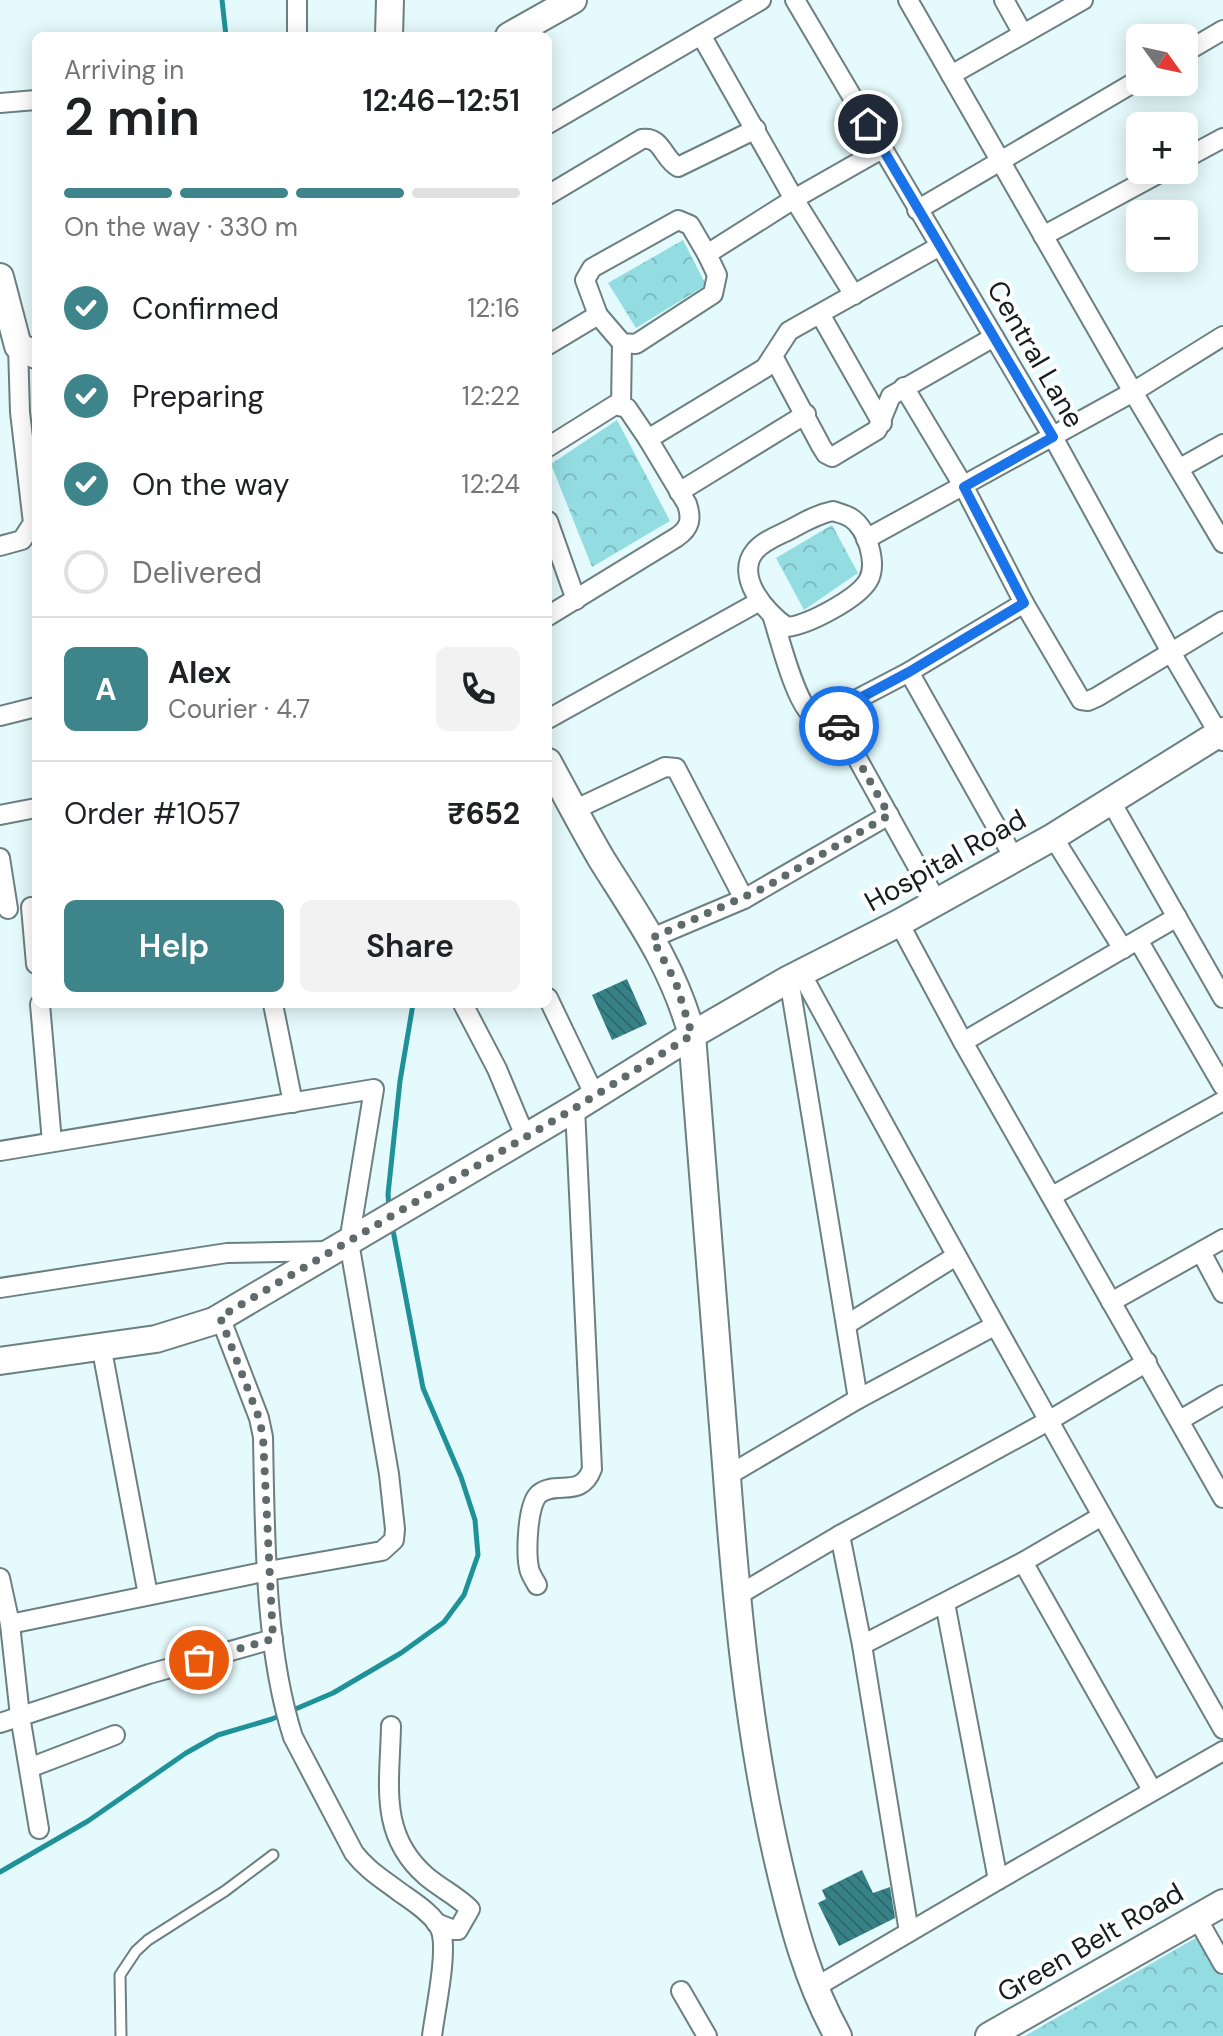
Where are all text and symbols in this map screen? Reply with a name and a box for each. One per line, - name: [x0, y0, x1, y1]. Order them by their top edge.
- north arrow: [1126, 24, 1198, 96]
- map controls: [1126, 24, 1198, 272]
- text: Arriving in: [64, 53, 184, 87]
- text: 12:46–12:51: [362, 81, 520, 120]
- text: 2 min: [64, 83, 200, 151]
- pin: [834, 90, 902, 158]
- icon: home: [846, 102, 890, 146]
- button: +: [1126, 112, 1198, 184]
- button: −: [1126, 200, 1198, 272]
- text: On the way · 330 m: [64, 210, 298, 244]
- street label: Central Lane: [978, 274, 1093, 435]
- icon: check: [64, 286, 108, 330]
- text: Confirmed: [132, 289, 279, 328]
- text: 12:16: [467, 291, 520, 325]
- icon: check: [64, 374, 108, 418]
- text: Preparing: [132, 377, 264, 416]
- text: 12:22: [462, 379, 520, 413]
- icon: check: [64, 462, 108, 506]
- text: On the way: [132, 465, 289, 504]
- text: 12:24: [461, 467, 520, 501]
- text: Delivered: [132, 553, 262, 592]
- button: phone: [436, 647, 520, 731]
- text: Alex: [168, 653, 231, 692]
- text: A: [95, 670, 117, 709]
- courier: [799, 686, 879, 766]
- text: Courier · 4.7: [168, 692, 310, 726]
- icon: car: [817, 704, 861, 748]
- text: Order #1057: [64, 794, 241, 833]
- text: ₹652: [447, 794, 520, 833]
- street label: Hospital Road: [858, 801, 1033, 920]
- button: Help: [64, 900, 284, 992]
- button: Share: [300, 900, 520, 992]
- pin: [165, 1626, 233, 1694]
- icon: bag: [177, 1638, 221, 1682]
- street label: Green Belt Road: [990, 1874, 1190, 2011]

